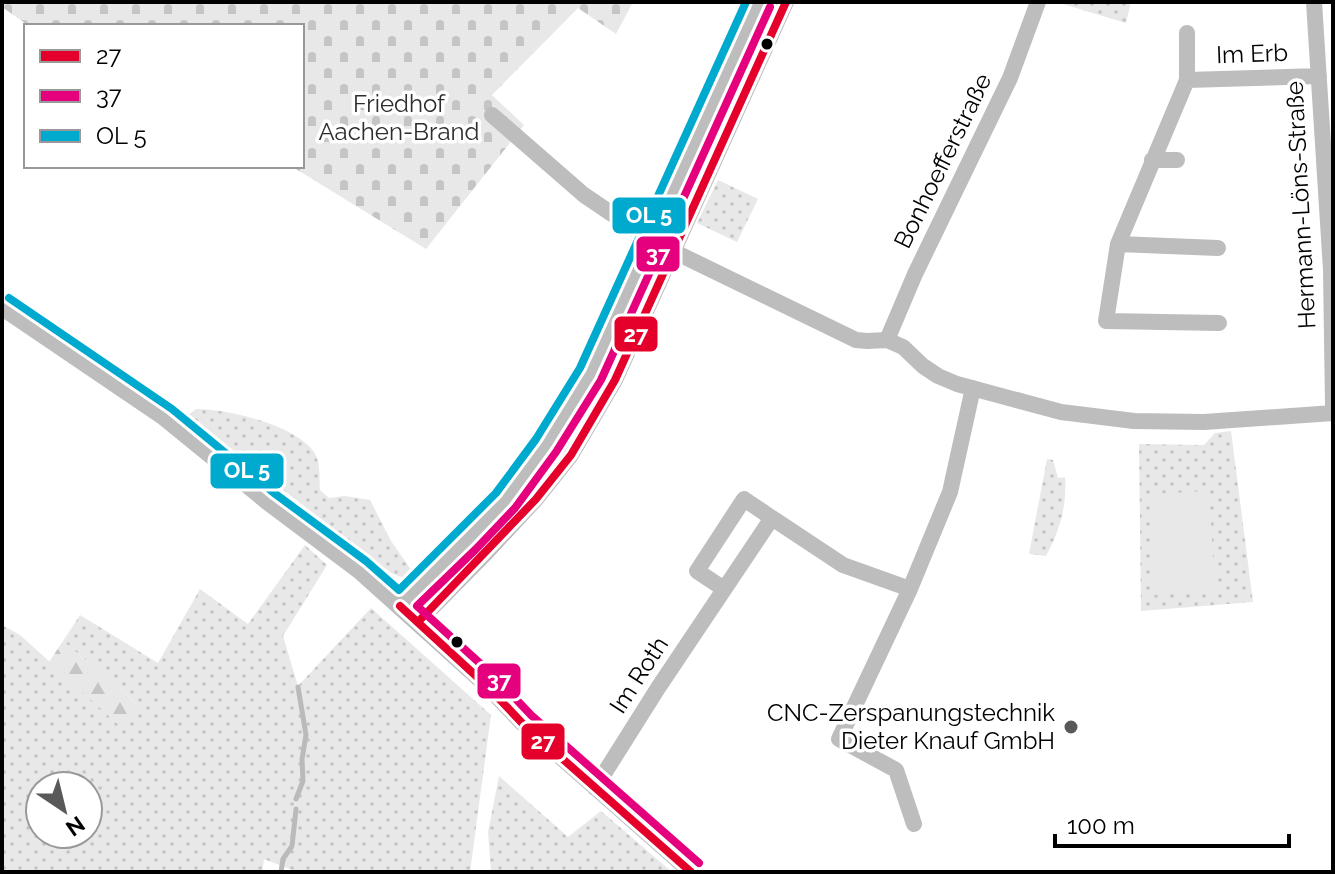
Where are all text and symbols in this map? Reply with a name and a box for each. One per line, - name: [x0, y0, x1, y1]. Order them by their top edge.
- legend: [24, 24, 304, 168]
- unlabelled marker: [759, 36, 775, 52]
- street label: Im Erb: [1216, 38, 1288, 69]
- text: 27: [96, 41, 122, 70]
- street label: Bonhoefferstraße: [888, 69, 997, 253]
- street label: Hermann-Löns-Straße: [1280, 80, 1321, 330]
- text: 37: [96, 81, 122, 110]
- park label: Friedhof Aachen-Brand: [319, 89, 479, 146]
- text: OL 5: [96, 121, 147, 150]
- line badge: OL 5: [611, 196, 687, 235]
- text: OL 5: [626, 202, 672, 228]
- line badge: 37: [635, 235, 681, 273]
- text: 37: [646, 241, 671, 267]
- line badge: 27: [613, 315, 659, 353]
- text: 27: [624, 321, 649, 347]
- line badge: OL 5: [209, 452, 285, 490]
- text: OL 5: [224, 457, 270, 483]
- street label: Im Roth: [603, 631, 674, 718]
- unlabelled marker: [449, 634, 465, 650]
- line badge: 37: [476, 662, 522, 700]
- text: 37: [487, 667, 512, 693]
- place label: CNC-Zerspanungstechnik Dieter Knauf GmbH: [767, 698, 1055, 755]
- marker: CNC-Zerspanungstechnik Dieter Knauf GmbH: [1062, 718, 1080, 736]
- line badge: 27: [520, 722, 566, 761]
- text: 27: [531, 728, 556, 754]
- north arrow: [24, 770, 104, 850]
- scale bar: [1055, 798, 1289, 848]
- text: N: [61, 811, 90, 842]
- text: 100 m: [1067, 811, 1135, 840]

